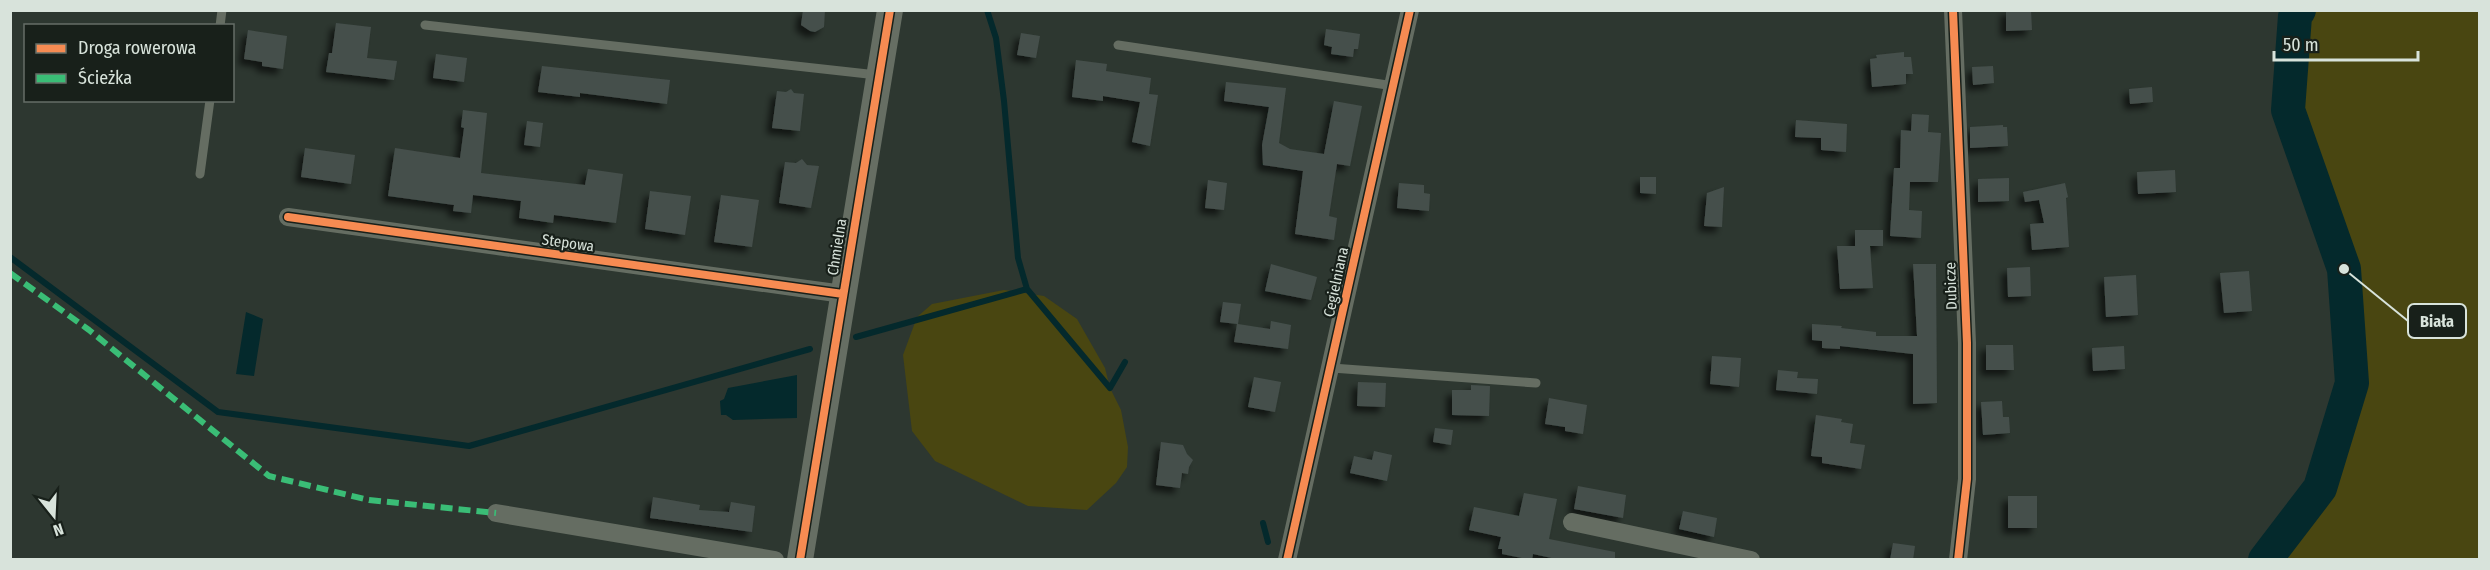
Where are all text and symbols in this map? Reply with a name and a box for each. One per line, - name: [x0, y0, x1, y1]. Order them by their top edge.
- legend: [24, 24, 234, 102]
- scale bar: [2274, 24, 2418, 62]
- text: 50 m: [2283, 34, 2319, 56]
- text: Droga rowerowa: [78, 37, 197, 59]
- text: Ścieżka: [78, 67, 132, 89]
- street label: Chmielna: [824, 217, 850, 277]
- street label: Stepowa: [541, 230, 595, 256]
- street label: Cegielniana: [1320, 245, 1352, 319]
- street label: Dubicze: [1941, 262, 1961, 310]
- callout: Biała: [2408, 304, 2466, 338]
- text: Biała: [2420, 312, 2454, 331]
- north arrow: [24, 486, 84, 546]
- text: N: [51, 519, 66, 540]

